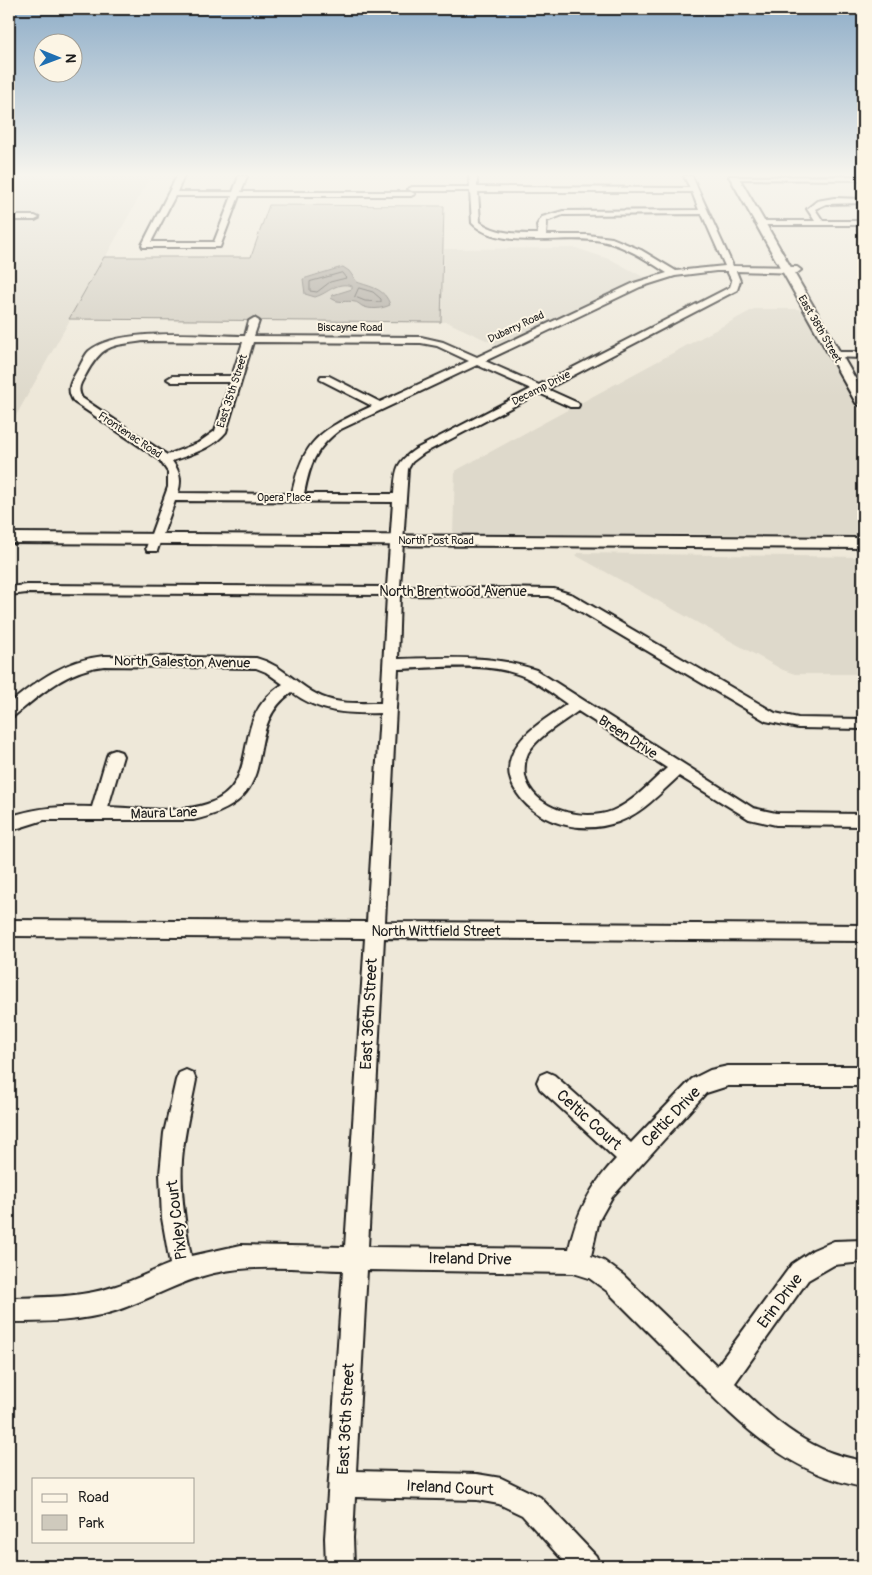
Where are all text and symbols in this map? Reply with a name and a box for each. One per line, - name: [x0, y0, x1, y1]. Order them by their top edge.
- north arrow: [32, 32, 82, 82]
- text: N: [62, 53, 79, 63]
- street label: East 38th Street: [795, 293, 845, 366]
- street label: Dubarry Road: [486, 308, 546, 346]
- street label: Biscayne Road: [317, 321, 383, 334]
- street label: East 35th Street: [214, 352, 250, 429]
- street label: Decamp Drive: [510, 367, 573, 408]
- street label: Frontenac Road: [96, 409, 164, 461]
- street label: Opera Place: [257, 491, 311, 504]
- street label: North Post Road: [398, 534, 474, 547]
- street label: North Brentwood Avenue: [379, 583, 527, 600]
- street label: North Galeston Avenue: [114, 652, 250, 672]
- street label: Breen Drive: [595, 712, 661, 762]
- street label: Maura Lane: [130, 803, 198, 823]
- street label: North Wittfield Street: [371, 923, 501, 940]
- street label: East 36th Street: [356, 957, 382, 1070]
- street label: Celtic Drive: [637, 1082, 705, 1152]
- street label: Celtic Court: [552, 1085, 626, 1155]
- street label: Pixley Court: [162, 1178, 192, 1261]
- street label: Ireland Drive: [428, 1248, 512, 1270]
- street label: Erin Drive: [753, 1270, 807, 1332]
- street label: East 36th Street: [333, 1362, 359, 1475]
- street label: Ireland Court: [406, 1476, 495, 1500]
- legend: [32, 1478, 195, 1542]
- text: Road: [78, 1488, 109, 1507]
- text: Park: [78, 1514, 105, 1533]

